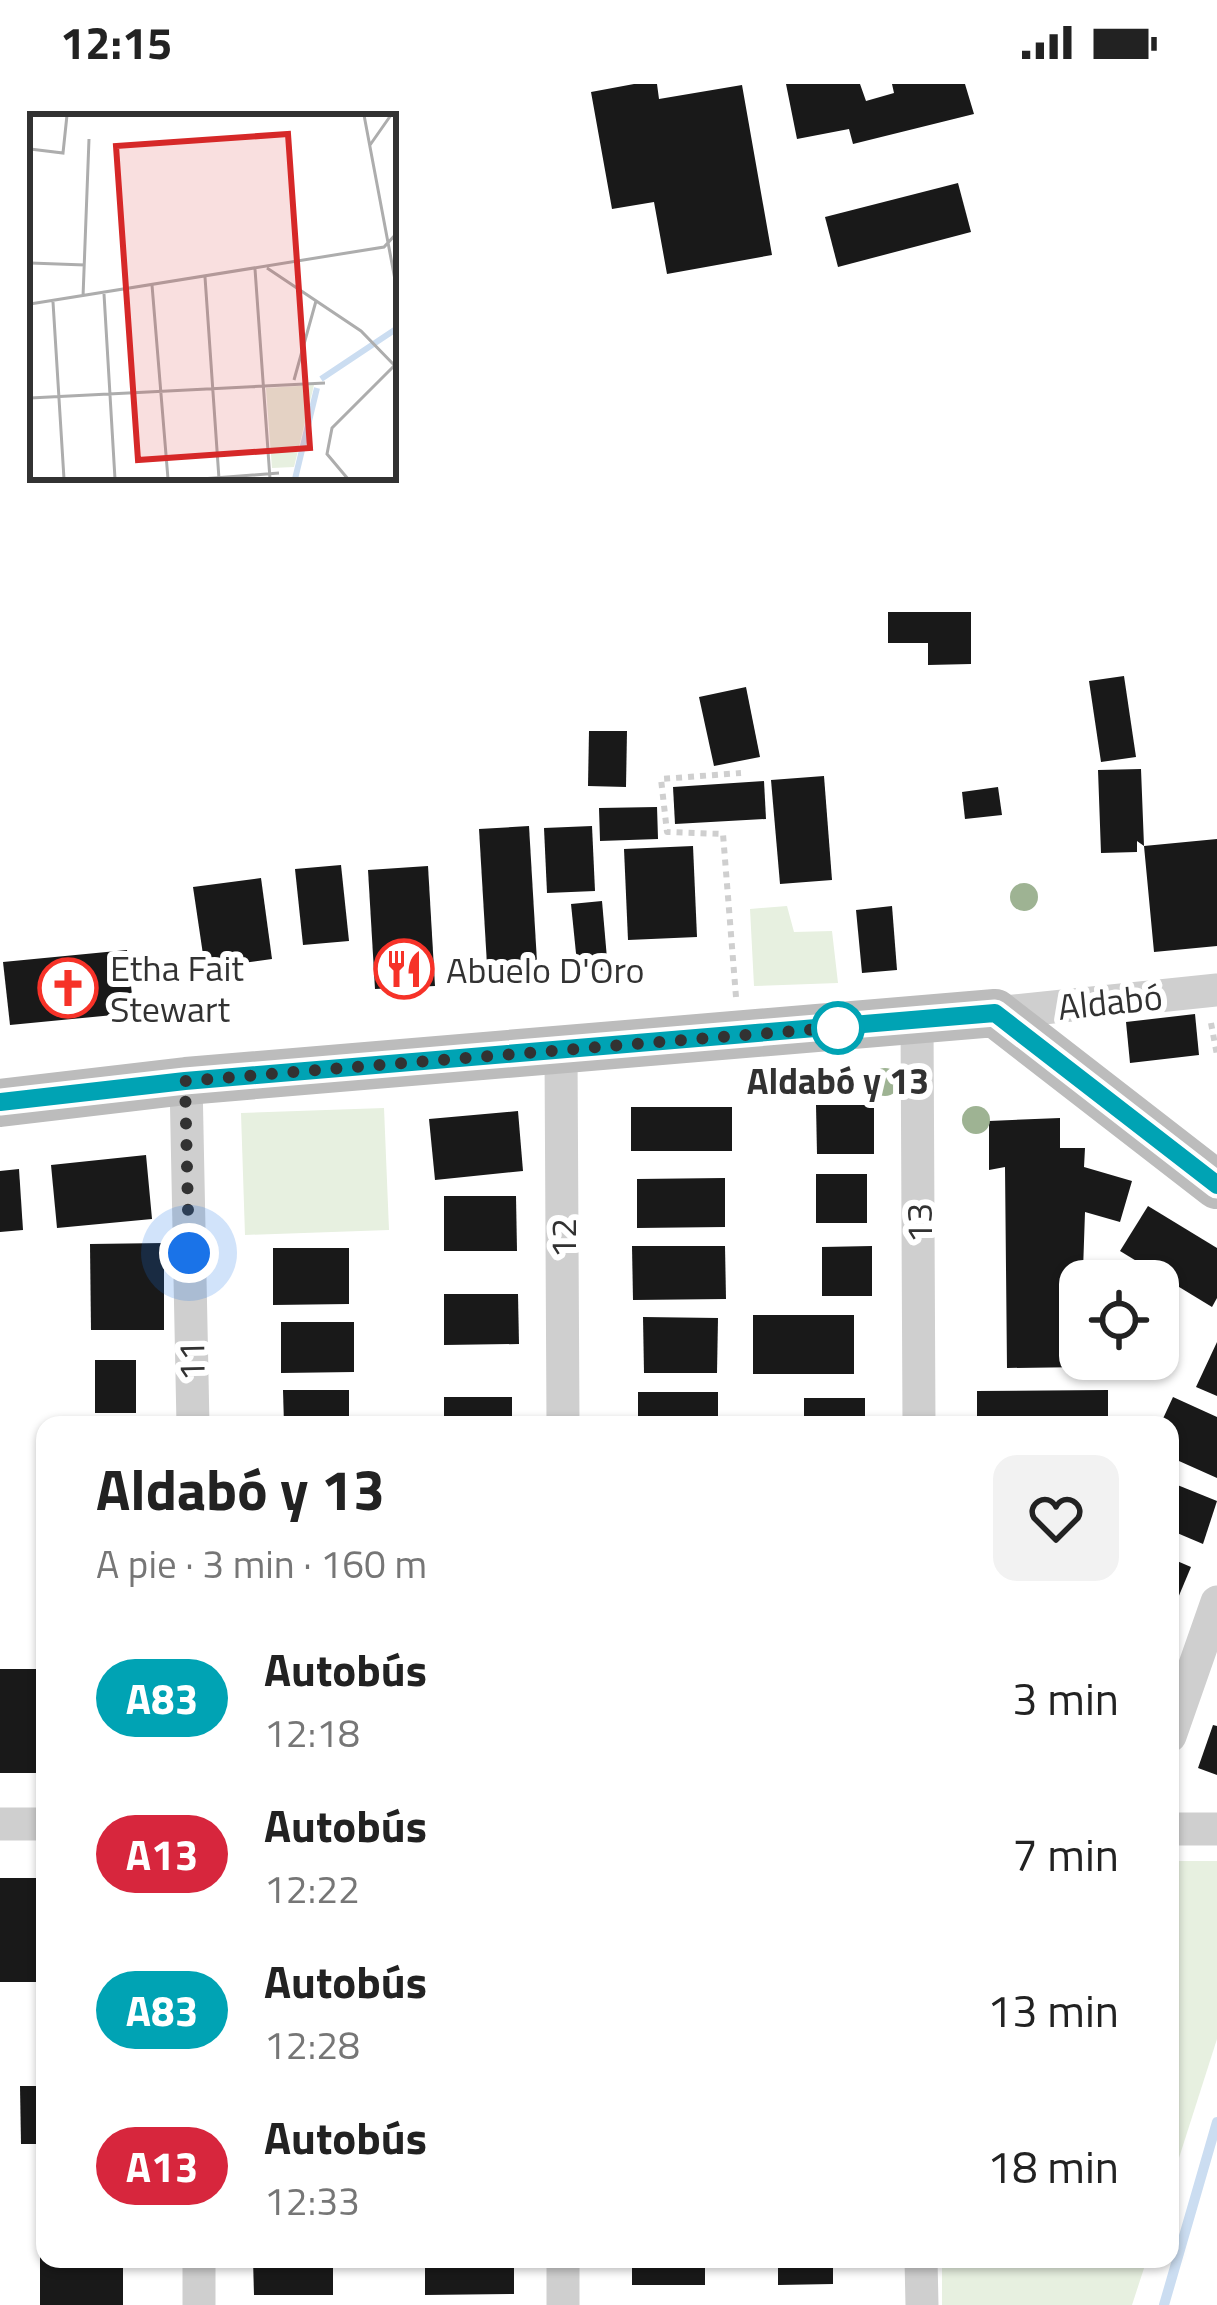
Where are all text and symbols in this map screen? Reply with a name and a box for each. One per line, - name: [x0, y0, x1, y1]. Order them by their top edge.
- text: 12:15: [60, 8, 172, 76]
- inset map: [30, 114, 396, 480]
- restaurant icon: Abuelo D'Oro: [373, 938, 435, 1000]
- place label: Etha Fait Stewart: [110, 940, 244, 1036]
- place label: Abuelo D'Oro: [446, 942, 645, 997]
- church icon: Etha Fait Stewart: [37, 957, 99, 1019]
- street label: Aldabó: [1055, 968, 1165, 1034]
- marker: Aldabó y 13: [813, 1003, 863, 1053]
- place label: Aldabó y 13: [747, 1053, 929, 1108]
- street label: 13: [891, 1203, 946, 1243]
- street label: 12: [535, 1218, 590, 1258]
- your location: [159, 1223, 219, 1283]
- map controls: [1059, 1260, 1179, 1380]
- button: locate: [1059, 1260, 1179, 1380]
- street label: 11: [163, 1340, 219, 1382]
- text: Aldabó y 13: [96, 1445, 385, 1532]
- button: heart: [993, 1455, 1119, 1581]
- text: A pie · 3 min · 160 m: [96, 1534, 427, 1593]
- text: Autobús: [264, 1635, 427, 1703]
- text: 3 min: [1012, 1664, 1119, 1732]
- text: A83: [126, 1666, 198, 1730]
- text: 12:18: [264, 1703, 360, 1762]
- text: Autobús: [264, 1791, 427, 1859]
- text: 7 min: [1012, 1820, 1119, 1888]
- text: A13: [126, 1822, 198, 1886]
- text: 12:22: [264, 1859, 360, 1918]
- text: Autobús: [264, 1947, 427, 2015]
- text: 13 min: [987, 1976, 1119, 2044]
- text: A83: [126, 1978, 198, 2042]
- text: 12:28: [264, 2015, 360, 2074]
- text: Autobús: [264, 2103, 427, 2171]
- text: 18 min: [987, 2132, 1119, 2200]
- text: A13: [126, 2134, 198, 2198]
- text: 12:33: [264, 2171, 360, 2230]

